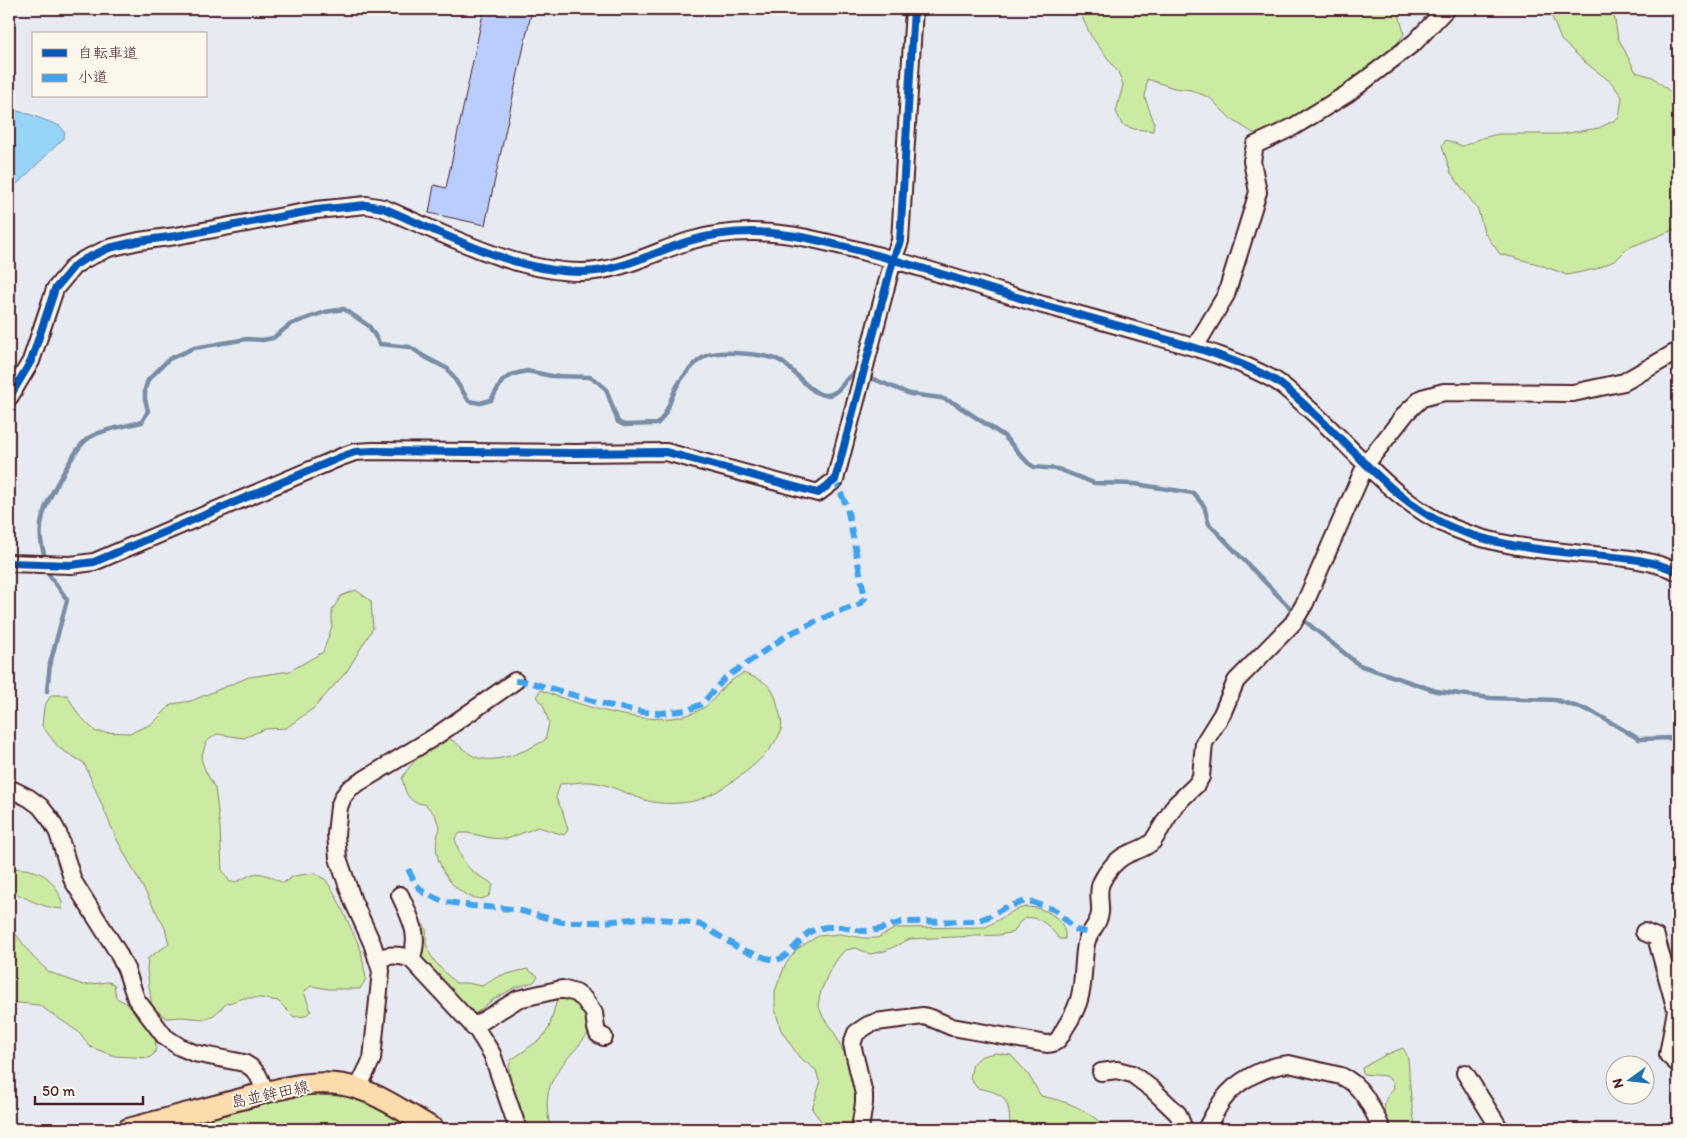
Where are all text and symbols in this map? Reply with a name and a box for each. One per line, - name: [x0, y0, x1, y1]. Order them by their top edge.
- legend: [32, 32, 208, 98]
- text: 自転車道: [78, 44, 138, 62]
- text: 小道: [78, 68, 108, 86]
- north arrow: [1604, 1056, 1654, 1106]
- scale bar: [35, 1073, 142, 1105]
- street label: 島並鉾田線: [229, 1076, 311, 1112]
- text: N: [1608, 1076, 1627, 1090]
- text: 50 m: [42, 1082, 75, 1100]

